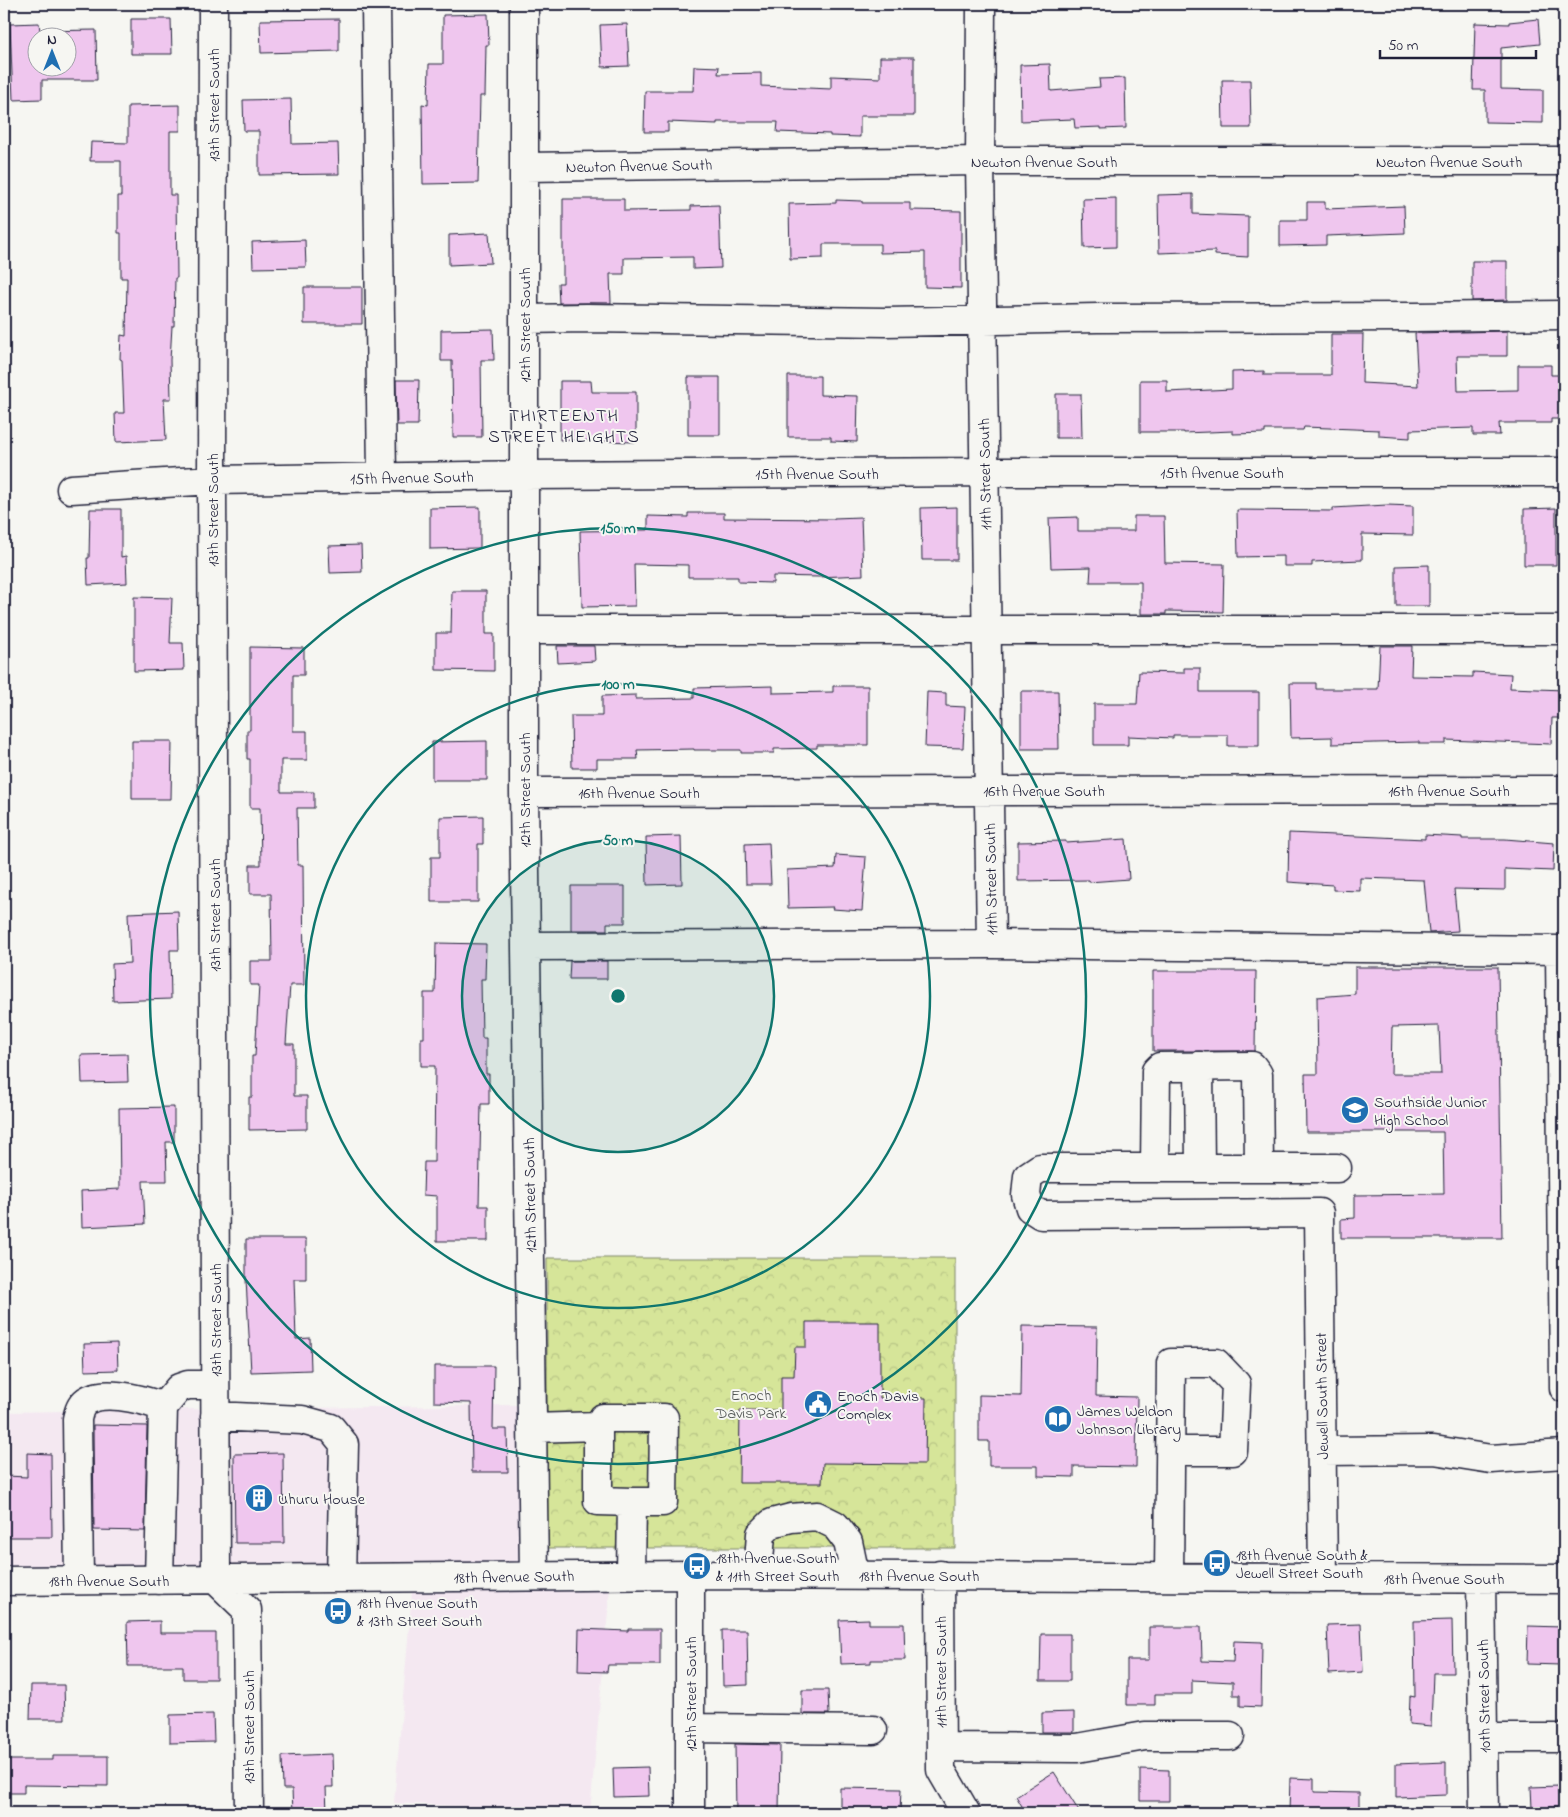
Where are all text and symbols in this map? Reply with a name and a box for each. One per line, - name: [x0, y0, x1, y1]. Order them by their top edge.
- north arrow: [28, 28, 78, 78]
- scale bar: [1380, 28, 1537, 60]
- text: N: [47, 30, 57, 51]
- text: 50 m: [1388, 35, 1419, 57]
- street label: 13th Street South: [203, 48, 227, 162]
- street label: Newton Avenue South: [971, 151, 1117, 175]
- street label: Newton Avenue South: [1376, 151, 1522, 175]
- street label: Newton Avenue South: [566, 154, 713, 180]
- street label: 12th Street South: [514, 267, 538, 383]
- district label: THIRTEENTH STREET HEIGHTS: [488, 404, 640, 451]
- street label: 11th Street South: [973, 418, 999, 530]
- street label: 13th Street South: [202, 453, 226, 567]
- street label: 15th Avenue South: [1160, 462, 1284, 486]
- street label: 15th Avenue South: [755, 463, 879, 487]
- street label: 15th Avenue South: [350, 466, 474, 492]
- text: 150 m: [600, 518, 636, 540]
- text: 100 m: [601, 674, 635, 696]
- street label: 12th Street South: [514, 732, 538, 848]
- street label: 16th Avenue South: [983, 780, 1105, 804]
- street label: 16th Avenue South: [1388, 780, 1510, 804]
- street label: 16th Avenue South: [578, 782, 700, 806]
- street label: 11th Street South: [979, 823, 1005, 935]
- text: 50 m: [603, 830, 634, 852]
- street label: 13th Street South: [204, 858, 228, 972]
- centre of rings: [609, 987, 627, 1005]
- place label: Southside Junior High School: [1374, 1091, 1487, 1133]
- school or university icon: Southside Junior High School: [1340, 1095, 1370, 1125]
- street label: 12th Street South: [518, 1137, 544, 1253]
- street label: 13th Street South: [205, 1263, 229, 1377]
- street label: Jewell South Street: [1310, 1332, 1336, 1460]
- park label: Enoch Davis Park: [715, 1384, 787, 1426]
- place label: Enoch Davis Complex: [837, 1385, 919, 1427]
- public building icon: Enoch Davis Complex: [803, 1389, 833, 1419]
- place label: James Weldon Johnson Library: [1077, 1400, 1181, 1442]
- library icon: James Weldon Johnson Library: [1043, 1404, 1073, 1434]
- building icon: Uhuru House: [244, 1483, 274, 1513]
- place label: Uhuru House: [278, 1488, 366, 1512]
- place label: 18th Avenue South & Jewell Street South: [1236, 1544, 1369, 1586]
- place label: 18th Avenue South & 11th Street South: [716, 1547, 839, 1589]
- bus stop icon: 18th Avenue South & Jewell Street South: [1202, 1548, 1232, 1578]
- bus stop icon: 18th Avenue South & 11th Street South: [682, 1551, 712, 1581]
- street label: 18th Avenue South: [454, 1565, 575, 1591]
- street label: 18th Avenue South: [859, 1565, 979, 1589]
- street label: 18th Avenue South: [1384, 1568, 1504, 1592]
- street label: 18th Avenue South: [49, 1570, 169, 1594]
- place label: 18th Avenue South & 13th Street South: [357, 1592, 482, 1634]
- bus stop icon: 18th Avenue South & 13th Street South: [323, 1596, 353, 1626]
- street label: 11th Street South: [930, 1616, 954, 1728]
- street label: 12th Street South: [680, 1636, 704, 1752]
- street label: 10th Street South: [1472, 1639, 1498, 1753]
- street label: 13th Street South: [238, 1670, 262, 1784]

